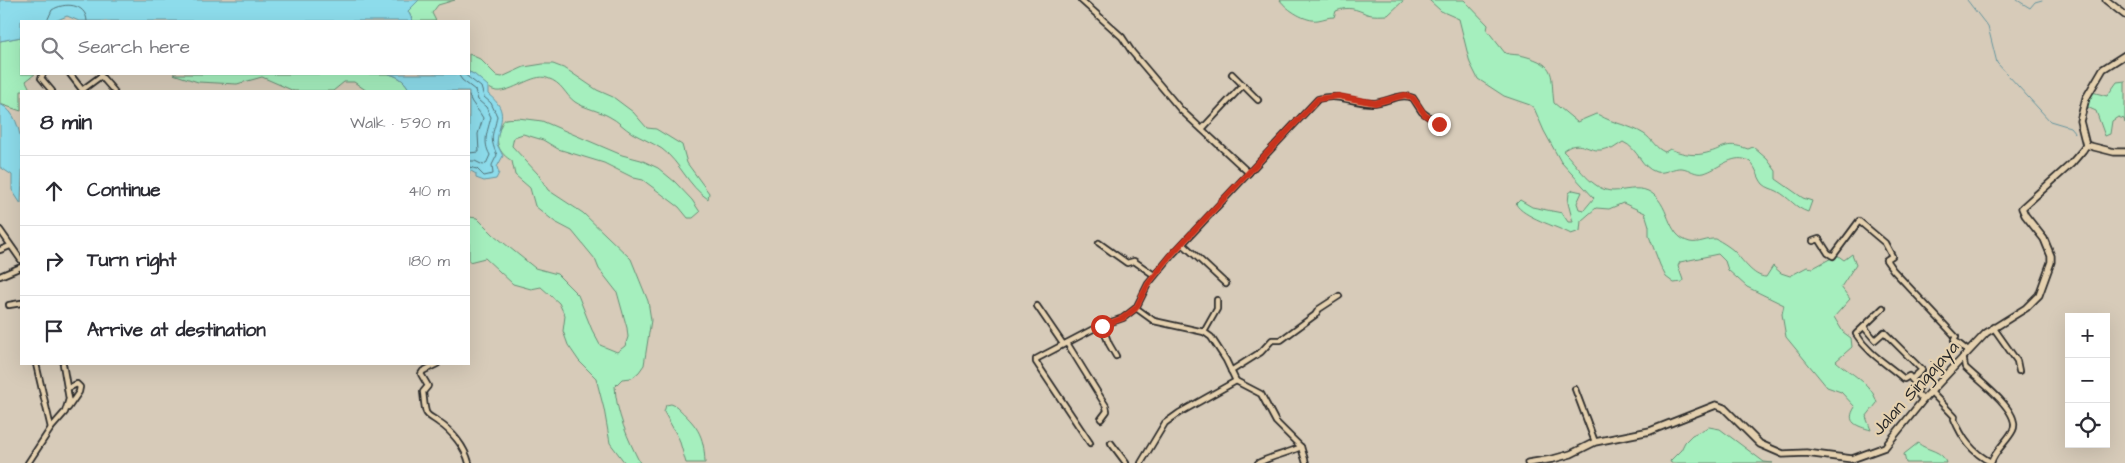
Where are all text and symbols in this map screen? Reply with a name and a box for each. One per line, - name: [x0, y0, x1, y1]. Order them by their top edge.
- search box: [20, 20, 470, 75]
- icon: search: [38, 34, 66, 62]
- text: Search here: [78, 34, 190, 61]
- text: 8 min: [40, 108, 92, 137]
- text: Walk · 590 m: [350, 112, 450, 134]
- route end: [1428, 113, 1451, 136]
- icon: ahead: [40, 177, 68, 205]
- text: Continue: [87, 177, 161, 204]
- text: 410 m: [408, 180, 450, 202]
- icon: right: [40, 247, 68, 275]
- text: Turn right: [87, 247, 176, 274]
- text: 180 m: [409, 250, 450, 272]
- map controls: [2065, 313, 2110, 448]
- button: +: [2065, 313, 2110, 358]
- route start: [1091, 315, 1114, 338]
- icon: arrive: [40, 317, 68, 345]
- text: Arrive at destination: [87, 317, 266, 344]
- street label: Jalan Singajaya: [1866, 335, 1966, 442]
- button: −: [2065, 358, 2110, 403]
- button: locate: [2065, 403, 2110, 448]

